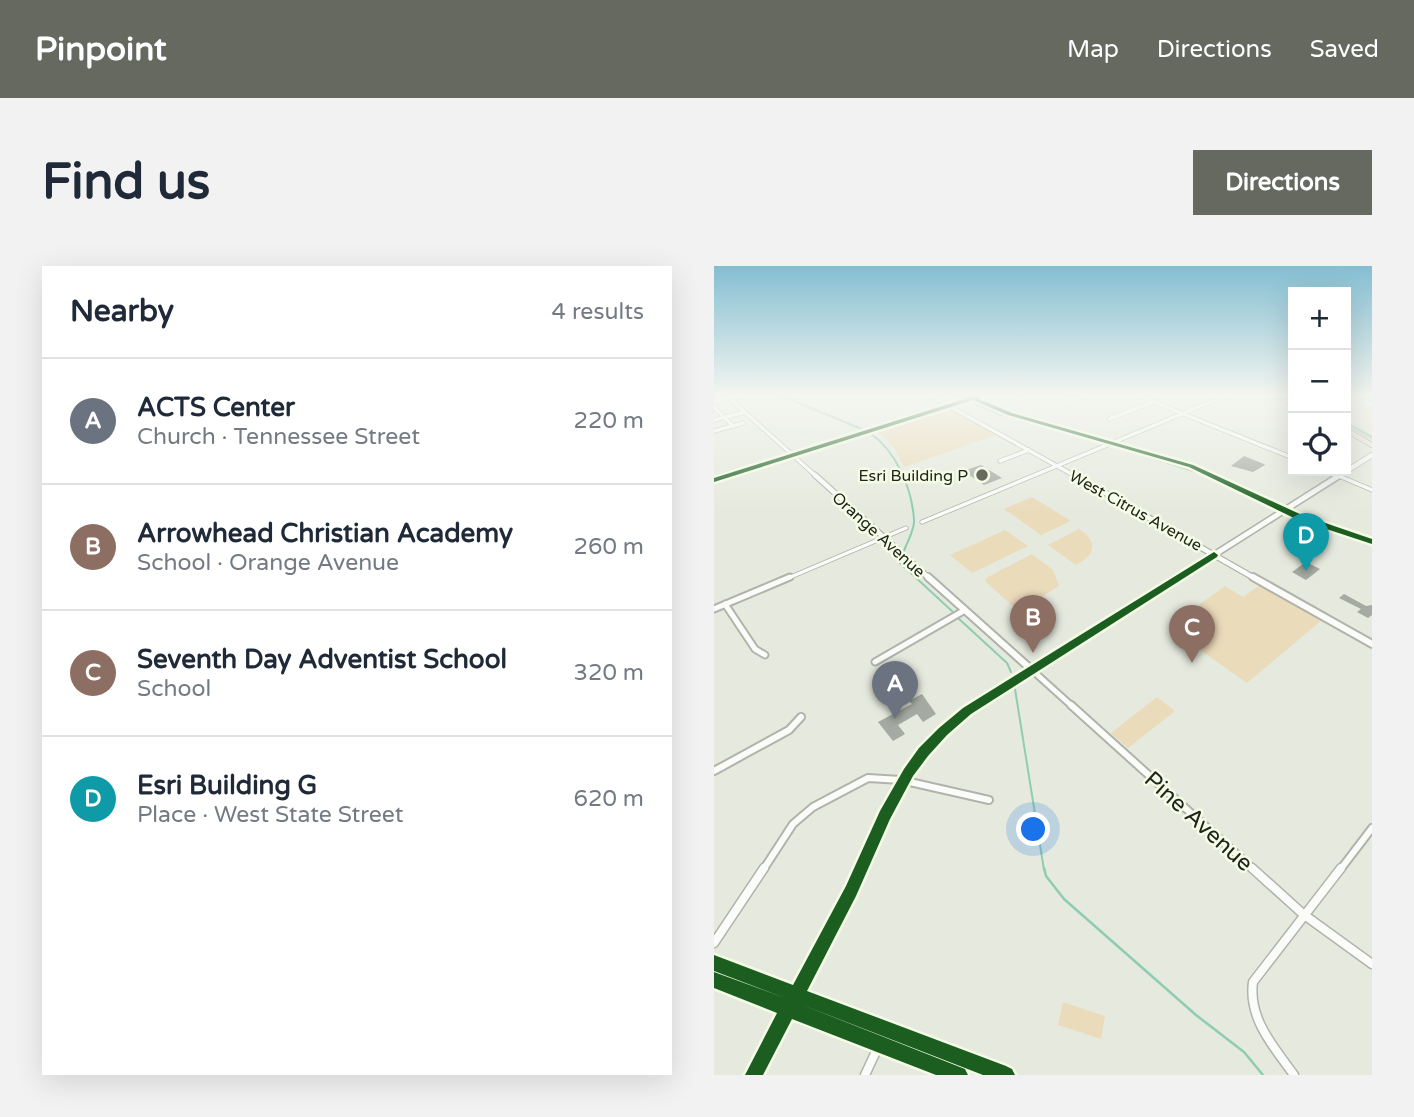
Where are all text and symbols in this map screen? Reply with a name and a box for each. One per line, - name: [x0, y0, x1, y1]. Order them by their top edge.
- text: Pinpoint: [35, 30, 167, 69]
- text: Map: [1067, 35, 1119, 64]
- text: Directions: [1157, 35, 1272, 64]
- text: Saved: [1310, 35, 1379, 64]
- button: Directions: [1193, 150, 1372, 215]
- text: Find us: [42, 153, 210, 212]
- map controls: [1288, 287, 1351, 476]
- button: +: [1288, 287, 1351, 350]
- text: Nearby: [70, 293, 174, 330]
- text: 4 results: [551, 298, 644, 326]
- button: −: [1288, 350, 1351, 413]
- text: ACTS Center: [137, 392, 295, 423]
- text: A: [84, 407, 102, 435]
- text: 220 m: [574, 407, 644, 435]
- button: locate: [1288, 413, 1351, 476]
- text: Church · Tennessee Street: [137, 423, 420, 451]
- place label: Esri Building P: [858, 466, 968, 486]
- street label: West Citrus Avenue: [1066, 466, 1205, 556]
- marker: Esri Building P: [974, 467, 990, 483]
- street label: Orange Avenue: [828, 488, 929, 582]
- pin: D: [1283, 513, 1329, 571]
- text: Arrowhead Christian Academy: [137, 518, 513, 549]
- text: B: [85, 533, 101, 561]
- text: 260 m: [574, 533, 644, 561]
- text: School · Orange Avenue: [137, 549, 399, 577]
- pin: B: [1010, 595, 1056, 653]
- pin: C: [1169, 605, 1215, 663]
- text: Seventh Day Adventist School: [137, 644, 507, 675]
- text: C: [85, 659, 101, 687]
- text: 320 m: [574, 659, 644, 687]
- pin: A: [872, 661, 918, 719]
- text: School: [137, 675, 211, 703]
- street label: Pine Avenue: [1138, 766, 1258, 878]
- text: Esri Building G: [137, 770, 317, 801]
- text: D: [84, 785, 102, 813]
- text: 620 m: [574, 785, 644, 813]
- text: Place · West State Street: [137, 801, 404, 829]
- your location: [1016, 812, 1050, 846]

